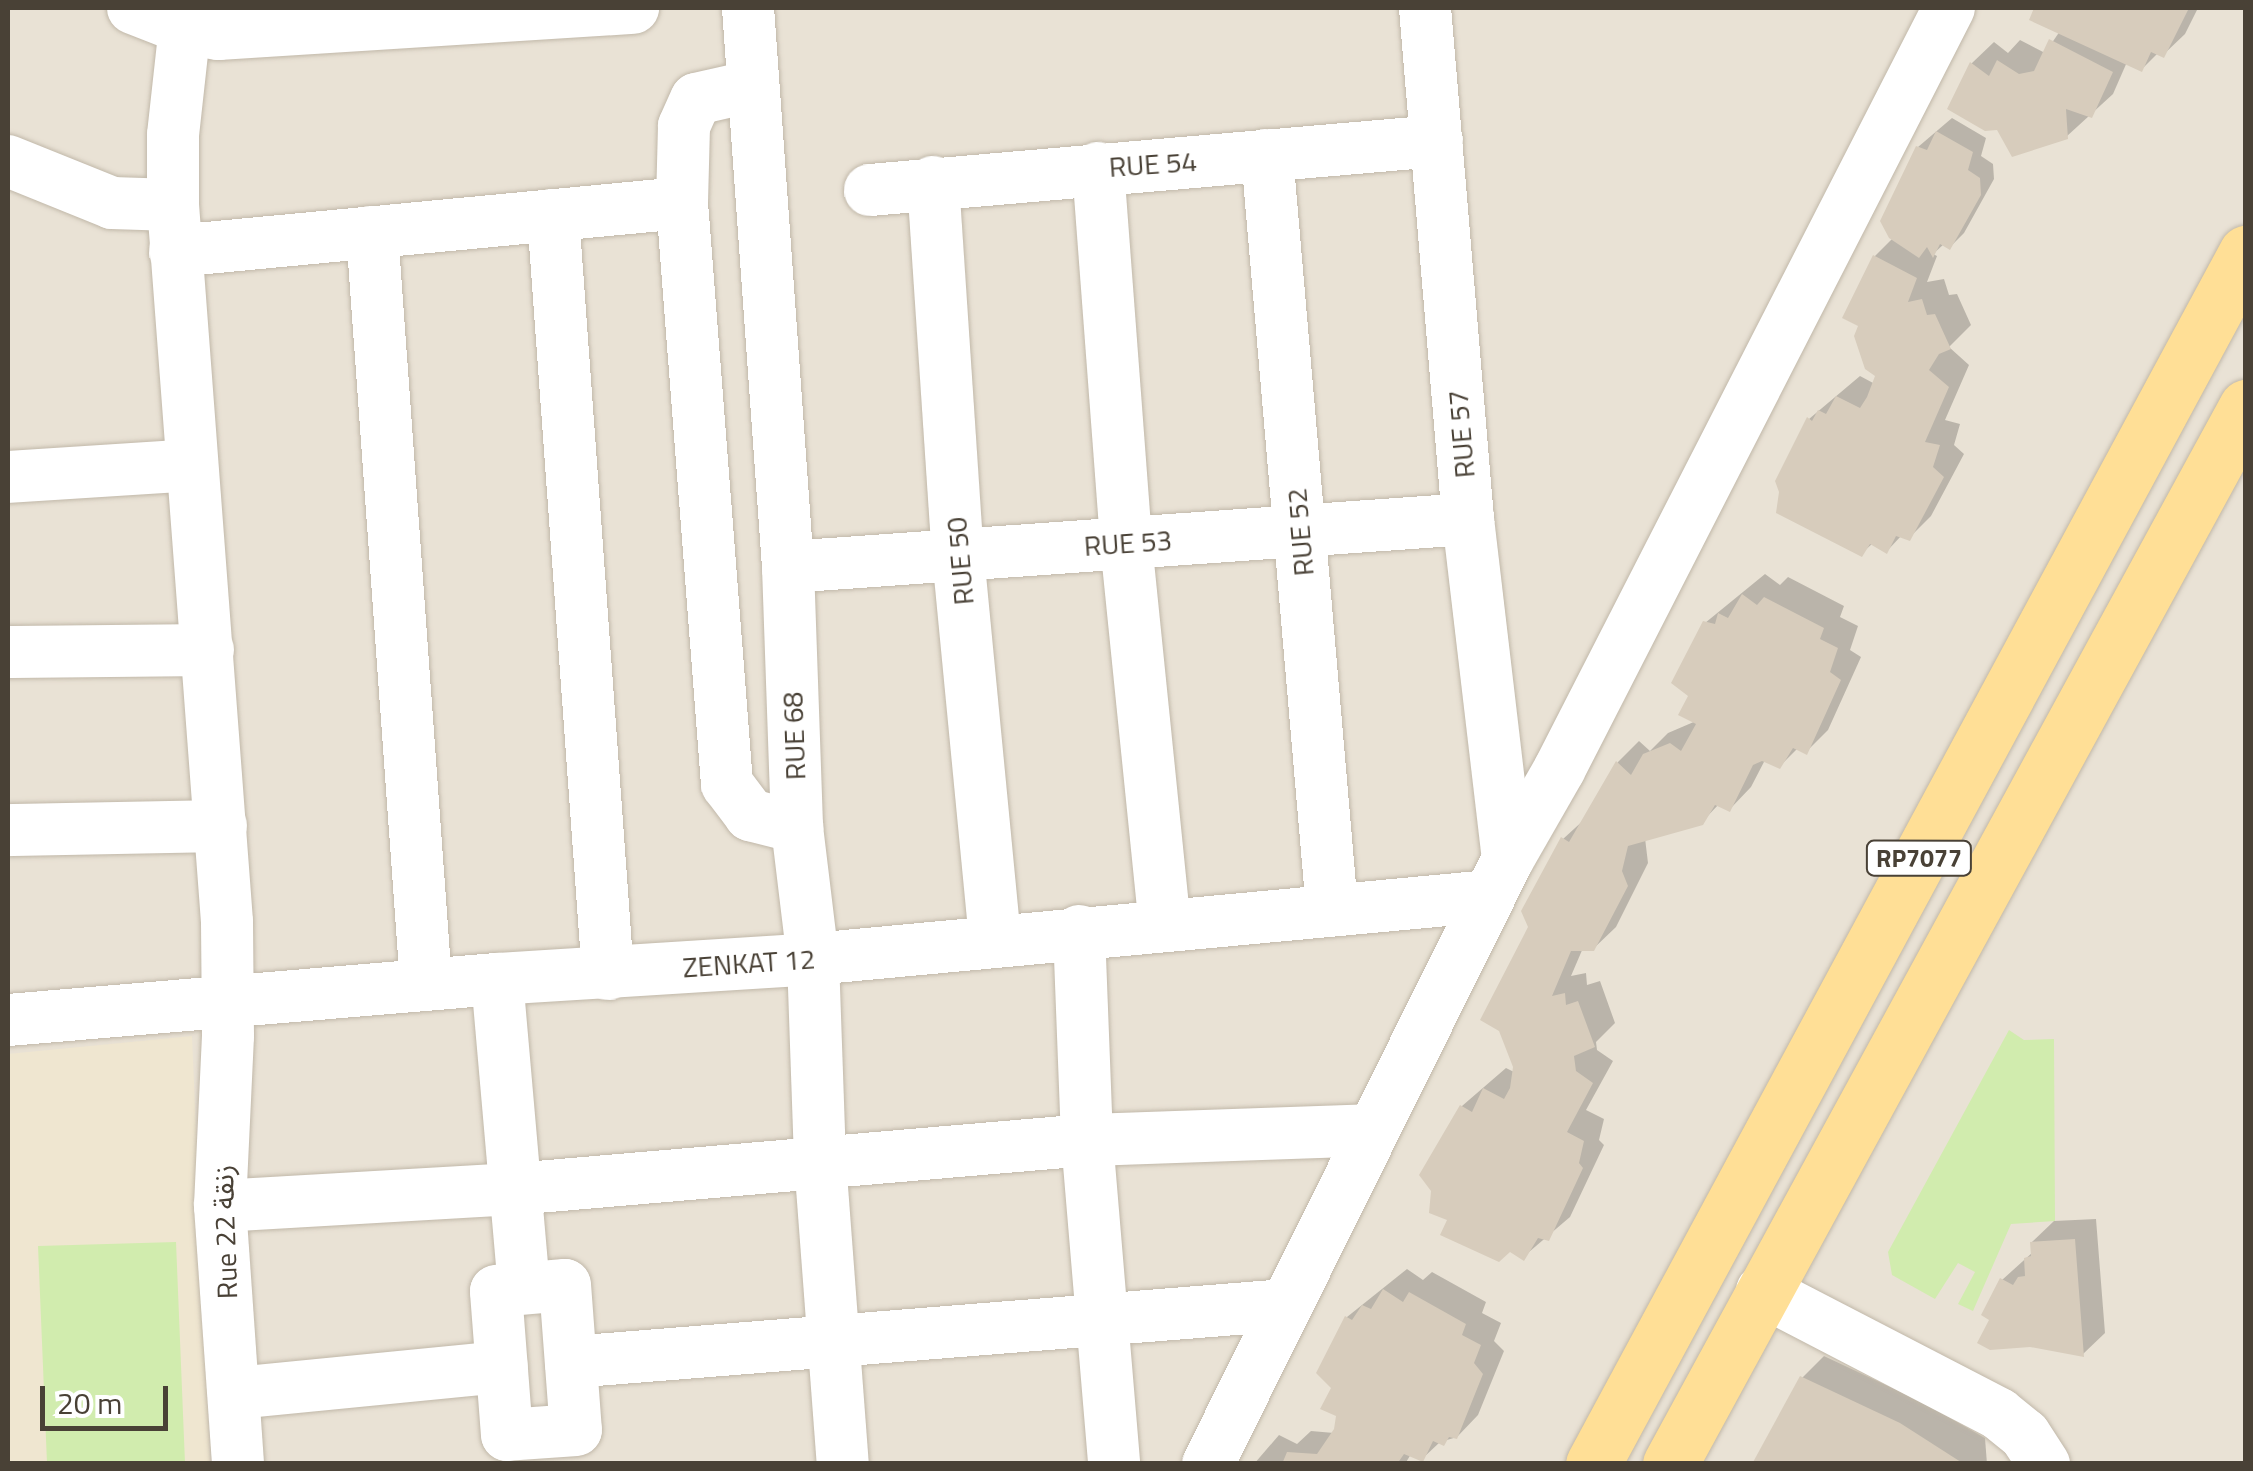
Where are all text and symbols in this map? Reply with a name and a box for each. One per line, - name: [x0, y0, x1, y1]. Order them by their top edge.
- street label: RUE 54: [1108, 144, 1198, 184]
- street label: RUE 57: [1440, 389, 1482, 479]
- street label: RUE 52: [1279, 487, 1321, 577]
- street label: RUE 50: [939, 516, 981, 606]
- street label: RUE 53: [1083, 523, 1173, 563]
- street label: RUE 68: [776, 691, 812, 781]
- road number: RP7077: [1864, 838, 1974, 878]
- street label: ZENKAT 12: [682, 942, 816, 984]
- street label: Rue 22 زنقة: [206, 1164, 244, 1300]
- scale bar: [45, 1366, 172, 1428]
- text: 20 m: [57, 1380, 122, 1426]

